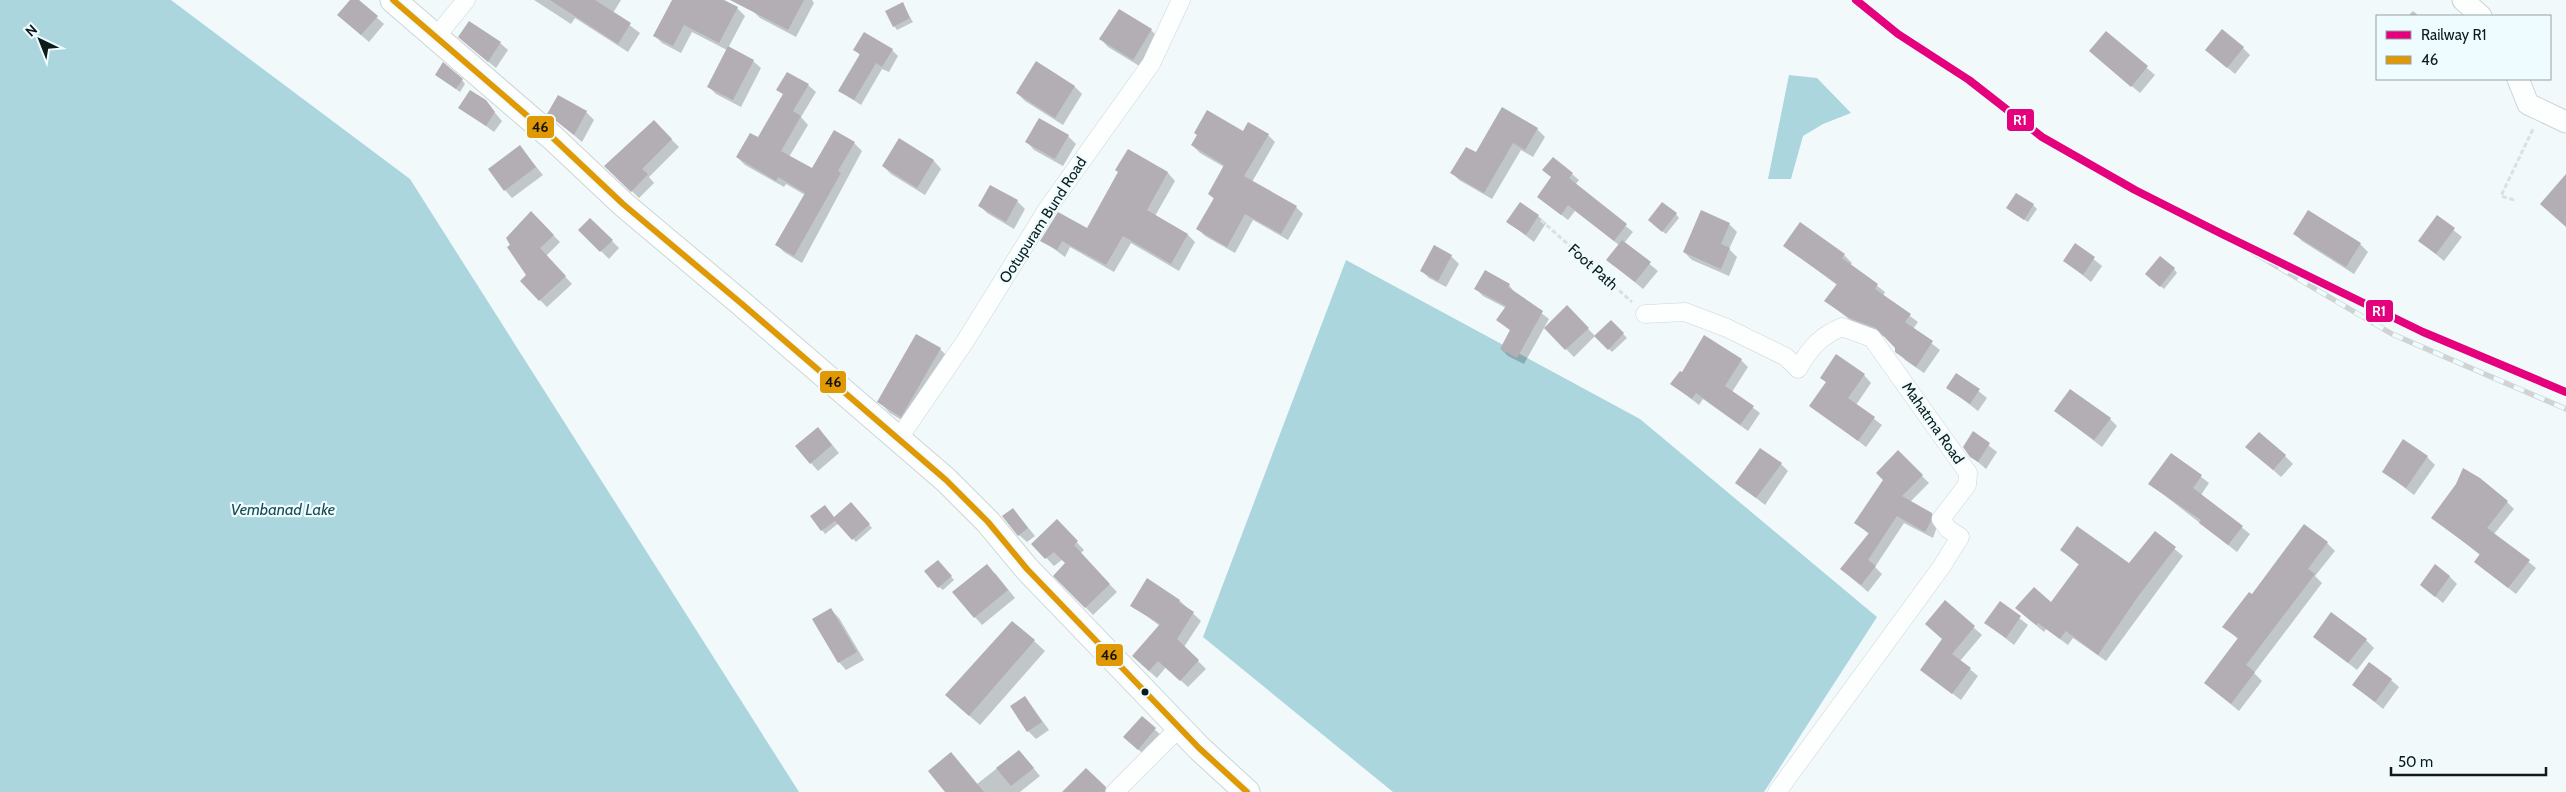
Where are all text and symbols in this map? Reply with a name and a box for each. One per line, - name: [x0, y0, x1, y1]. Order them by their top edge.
- north arrow: [15, 15, 65, 65]
- legend: [2376, 15, 2551, 80]
- text: N: [21, 21, 41, 40]
- text: Railway R1: [2421, 26, 2486, 44]
- text: 46: [2421, 51, 2438, 69]
- line badge: R1: [2006, 108, 2035, 132]
- text: R1: [2013, 111, 2027, 129]
- line badge: 46: [526, 115, 555, 139]
- text: 46: [532, 118, 548, 136]
- street label: Ootupuram Bund Road: [996, 154, 1090, 286]
- street label: Foot Path: [1564, 240, 1622, 294]
- line badge: R1: [2365, 299, 2394, 323]
- text: R1: [2372, 302, 2386, 320]
- line badge: 46: [819, 370, 847, 394]
- text: 46: [825, 373, 841, 391]
- street label: Mahatma Road: [1898, 379, 1968, 467]
- water label: Vembanad Lake: [231, 500, 335, 519]
- line badge: 46: [1095, 643, 1124, 667]
- text: 46: [1101, 646, 1117, 664]
- unlabelled marker: [1140, 687, 1150, 697]
- scale bar: [2391, 744, 2546, 776]
- text: 50 m: [2398, 753, 2433, 771]

